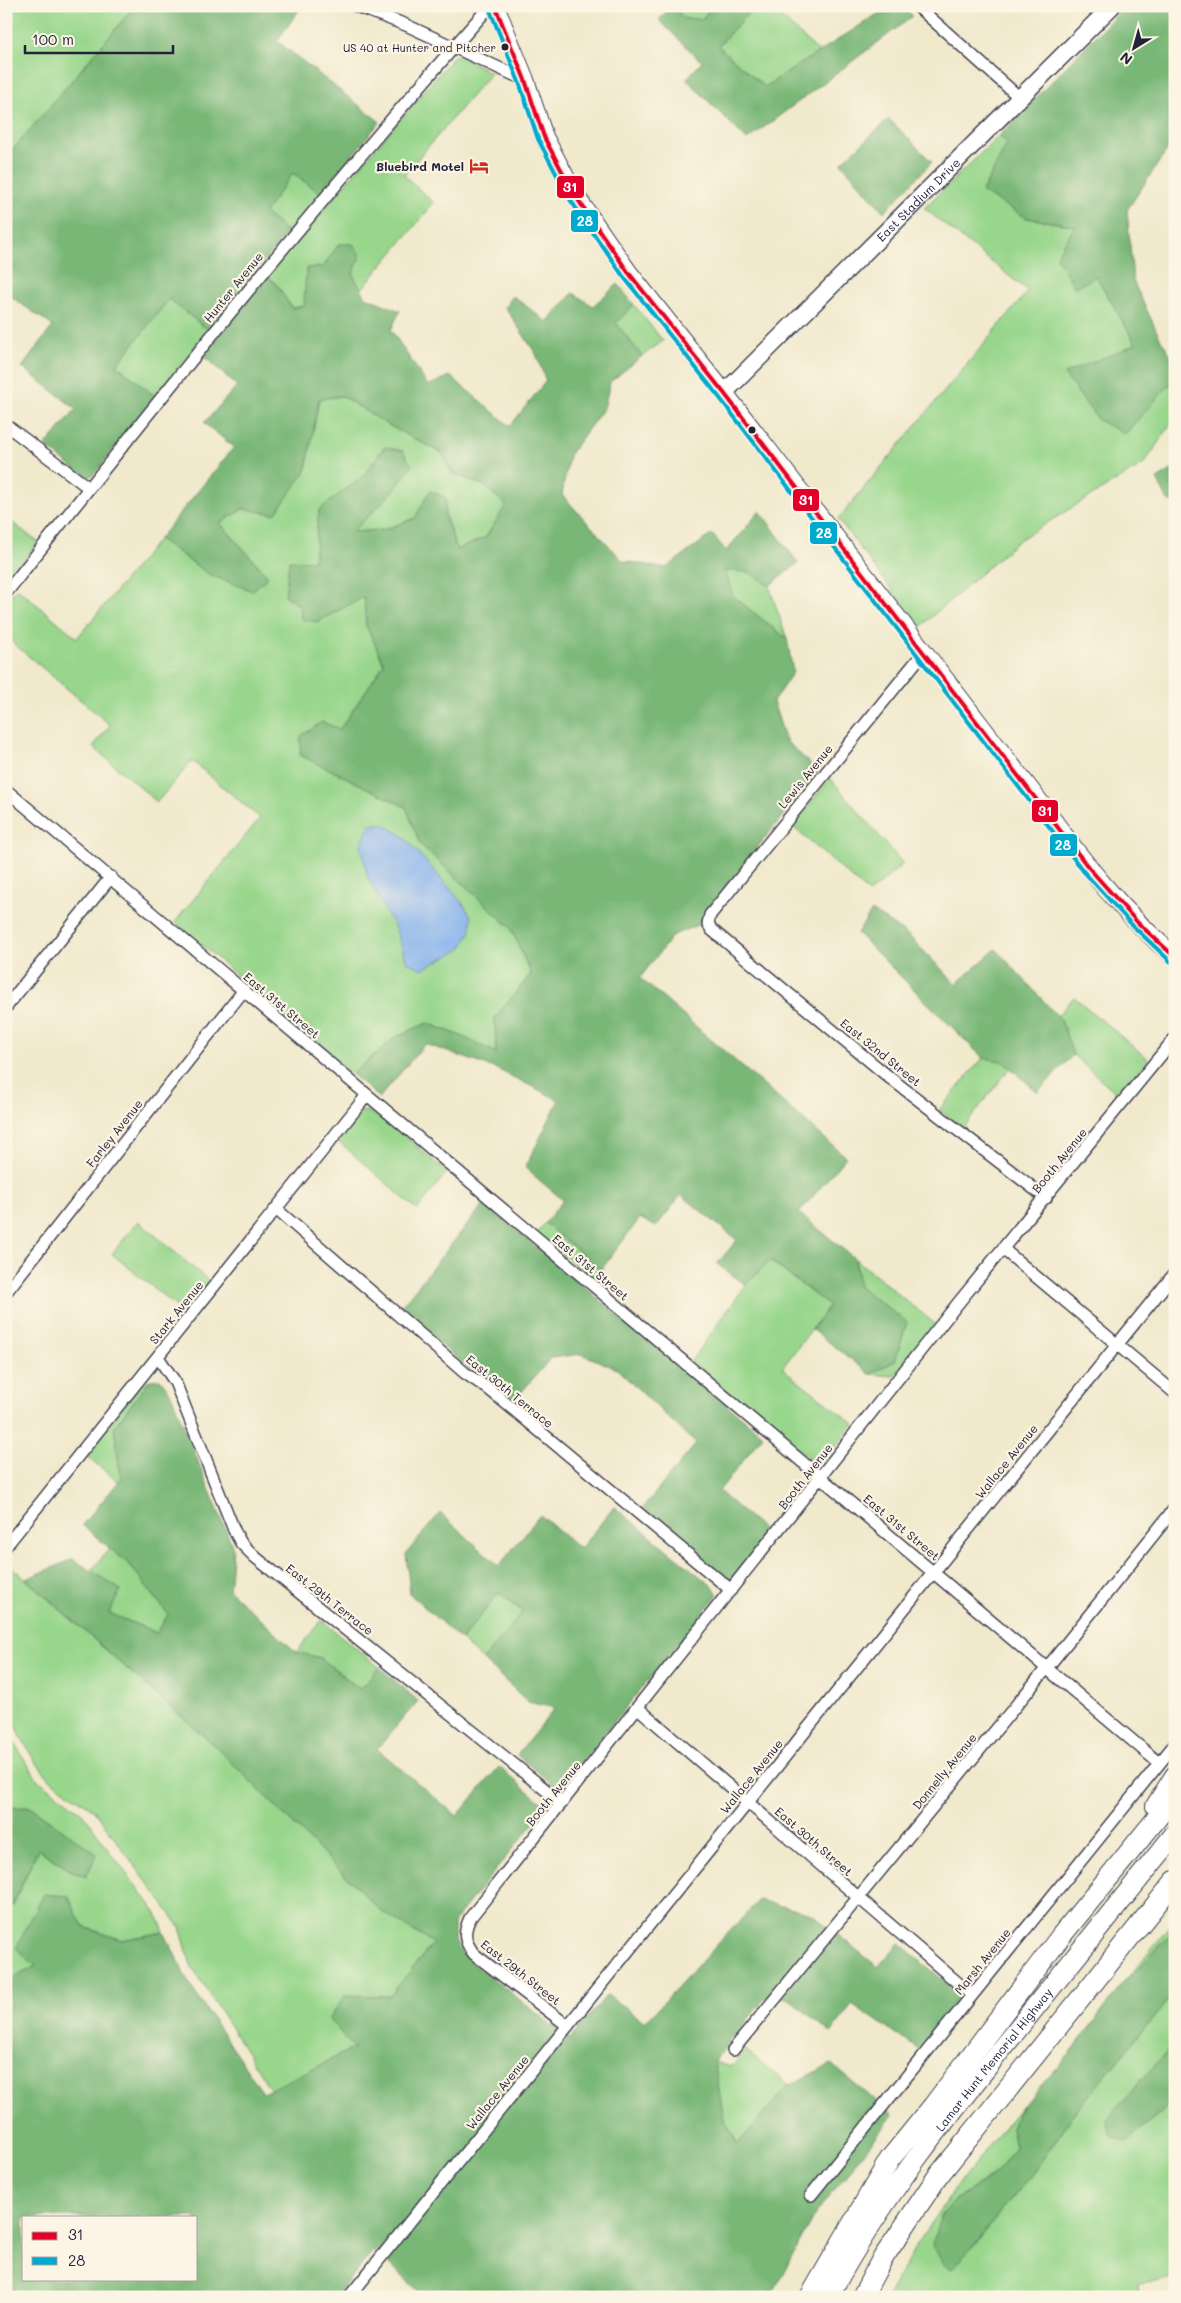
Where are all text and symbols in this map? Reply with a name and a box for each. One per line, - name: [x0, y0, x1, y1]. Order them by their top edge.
- scale bar: [25, 22, 172, 54]
- north arrow: [1108, 22, 1158, 72]
- text: 100 m: [32, 29, 74, 49]
- place label: US 40 at Hunter and Pitcher: [343, 40, 496, 55]
- marker: US 40 at Hunter and Pitcher: [500, 42, 510, 52]
- text: N: [1116, 48, 1136, 70]
- street label: East Stadium Drive: [873, 154, 963, 245]
- hotel icon: Bluebird Motel: [468, 155, 490, 177]
- place label: Bluebird Motel: [376, 158, 464, 174]
- line badge: 31: [556, 175, 585, 199]
- text: 31: [563, 177, 577, 196]
- line badge: 28: [570, 209, 599, 233]
- text: 28: [577, 211, 594, 230]
- street label: Hunter Avenue: [200, 249, 266, 325]
- unlabelled marker: [747, 425, 757, 435]
- line badge: 31: [792, 488, 820, 512]
- text: 31: [799, 490, 813, 509]
- line badge: 28: [809, 521, 838, 545]
- text: 28: [816, 523, 833, 542]
- street label: Lewis Avenue: [774, 741, 836, 811]
- line badge: 31: [1031, 799, 1059, 823]
- text: 31: [1038, 801, 1052, 820]
- line badge: 28: [1049, 833, 1078, 857]
- text: 28: [1055, 835, 1072, 854]
- street label: East 31st Street: [241, 968, 323, 1042]
- street label: East 32nd Street: [837, 1015, 925, 1089]
- street label: Farley Avenue: [82, 1096, 146, 1170]
- street label: Booth Avenue: [1028, 1124, 1090, 1196]
- street label: East 31st Street: [550, 1230, 632, 1304]
- street label: Stark Avenue: [145, 1277, 207, 1347]
- street label: East 30th Terrace: [463, 1351, 557, 1431]
- street label: Wallace Avenue: [971, 1420, 1041, 1502]
- street label: Booth Avenue: [774, 1440, 836, 1512]
- street label: East 31st Street: [861, 1490, 943, 1564]
- street label: East 29th Terrace: [283, 1560, 377, 1638]
- street label: Donnelly Avenue: [908, 1730, 980, 1812]
- street label: Wallace Avenue: [716, 1735, 786, 1817]
- street label: Booth Avenue: [522, 1757, 584, 1829]
- street label: East 30th Street: [772, 1803, 856, 1879]
- street label: Marsh Avenue: [950, 1924, 1014, 1998]
- street label: East 29th Street: [478, 1936, 564, 2008]
- street label: Lamar Hunt Memorial Highway: [932, 1985, 1056, 2134]
- street label: Wallace Avenue: [462, 2051, 532, 2133]
- legend: [22, 2216, 198, 2280]
- text: 31: [68, 2224, 84, 2244]
- text: 28: [68, 2250, 85, 2270]

